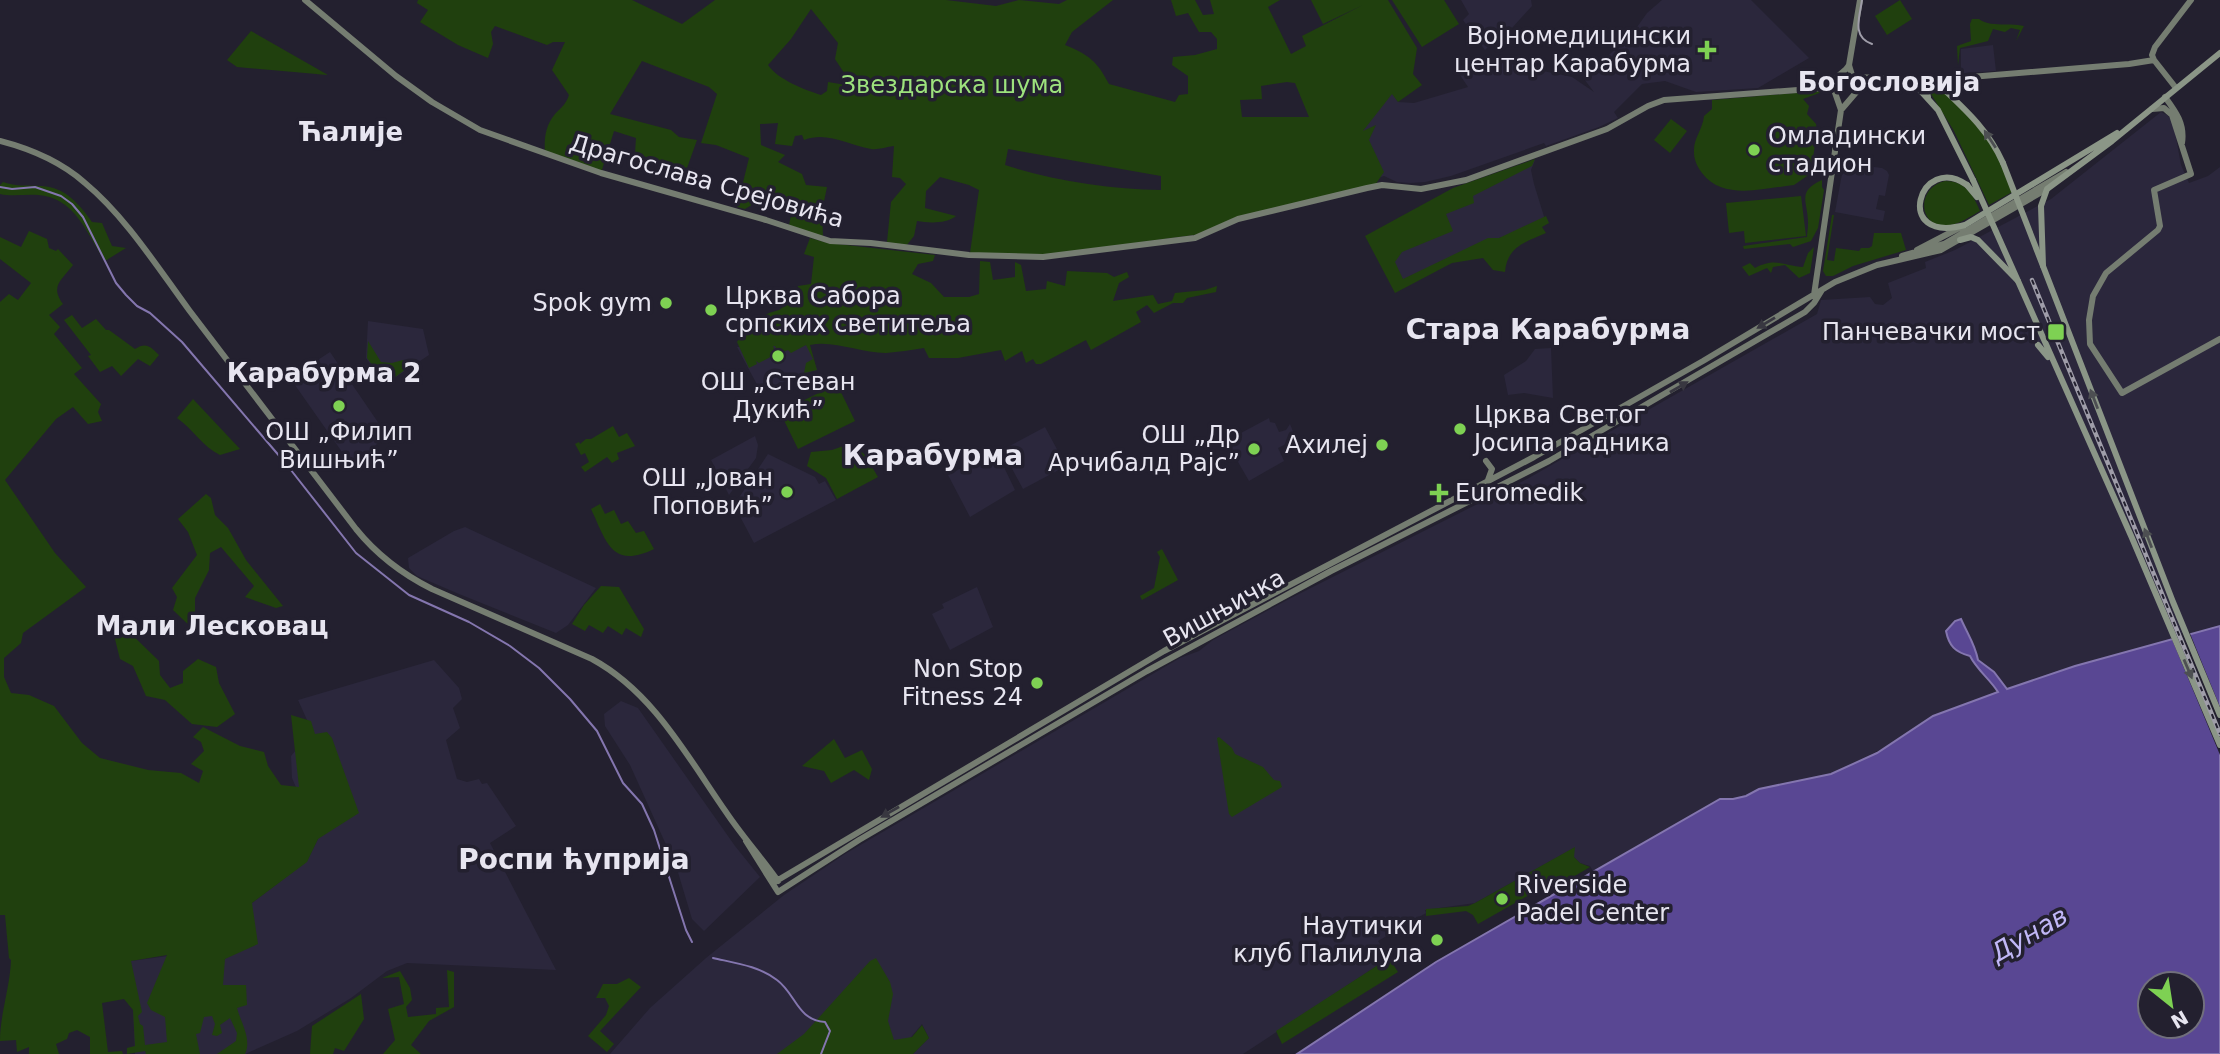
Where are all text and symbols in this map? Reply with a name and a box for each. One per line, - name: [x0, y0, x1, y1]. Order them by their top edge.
- place label: Војномедицински центар Карабурма: [1454, 22, 1691, 78]
- marker: Војномедицински центар Карабурма: [1697, 40, 1717, 60]
- district label: Богословија: [1798, 67, 1980, 97]
- park label: Звездарска шума: [841, 71, 1063, 99]
- district label: Ћалије: [299, 117, 403, 147]
- place label: Омладински стадион: [1768, 122, 1926, 178]
- street label: Драгослава Срејовића: [567, 128, 847, 234]
- one-way arrow: [1983, 129, 1996, 149]
- marker: Омладински стадион: [1746, 142, 1762, 158]
- place label: Црква Сабора српских светитеља: [725, 282, 971, 338]
- place label: Spok gym: [533, 289, 652, 317]
- marker: Spok gym: [658, 295, 674, 311]
- marker: Црква Сабора српских светитеља: [703, 302, 719, 318]
- district label: Стара Карабурма: [1406, 313, 1690, 346]
- one-way arrow: [1756, 317, 1775, 329]
- place label: Панчевачки мост: [1822, 318, 2040, 346]
- marker: Панчевачки мост: [2046, 322, 2066, 342]
- marker: ОШ „Стеван Дукић”: [770, 348, 786, 364]
- district label: Карабурма 2: [227, 358, 421, 388]
- place label: ОШ „Стеван Дукић”: [701, 368, 855, 424]
- one-way arrow: [1669, 381, 1688, 393]
- one-way arrow: [2089, 388, 2100, 409]
- marker: ОШ „Филип Вишњић”: [331, 398, 347, 414]
- place label: Црква Светог Јосипа радника: [1472, 401, 1670, 457]
- place label: ОШ „Филип Вишњић”: [265, 418, 413, 474]
- place label: ОШ „Др Арчибалд Рајс”: [1048, 421, 1240, 477]
- marker: Црква Светог Јосипа радника: [1452, 421, 1468, 437]
- place label: Ахилеј: [1285, 431, 1368, 459]
- marker: Ахилеј: [1374, 437, 1390, 453]
- district label: Карабурма: [843, 439, 1023, 472]
- marker: ОШ „Др Арчибалд Рајс”: [1246, 441, 1262, 457]
- place label: ОШ „Јован Поповић”: [642, 464, 773, 520]
- place label: Euromedik: [1455, 479, 1583, 507]
- marker: Euromedik: [1429, 483, 1449, 503]
- marker: ОШ „Јован Поповић”: [779, 484, 795, 500]
- one-way arrow: [2143, 528, 2154, 549]
- street label: Вишњичка: [1158, 563, 1290, 653]
- district label: Мали Лесковац: [95, 611, 329, 641]
- place label: Non Stop Fitness 24: [902, 655, 1023, 711]
- one-way arrow: [2183, 659, 2194, 680]
- marker: Non Stop Fitness 24: [1029, 675, 1045, 691]
- one-way arrow: [881, 806, 900, 819]
- district label: Роспи ћуприја: [458, 843, 690, 876]
- place label: Riverside Padel Center: [1516, 871, 1669, 927]
- marker: Riverside Padel Center: [1494, 891, 1510, 907]
- water label: Дунав: [1984, 900, 2073, 968]
- place label: Наутички клуб Палилула: [1233, 912, 1423, 968]
- marker: Наутички клуб Палилула: [1429, 932, 1445, 948]
- north arrow: [2136, 970, 2206, 1040]
- text: N: [2167, 1006, 2192, 1033]

